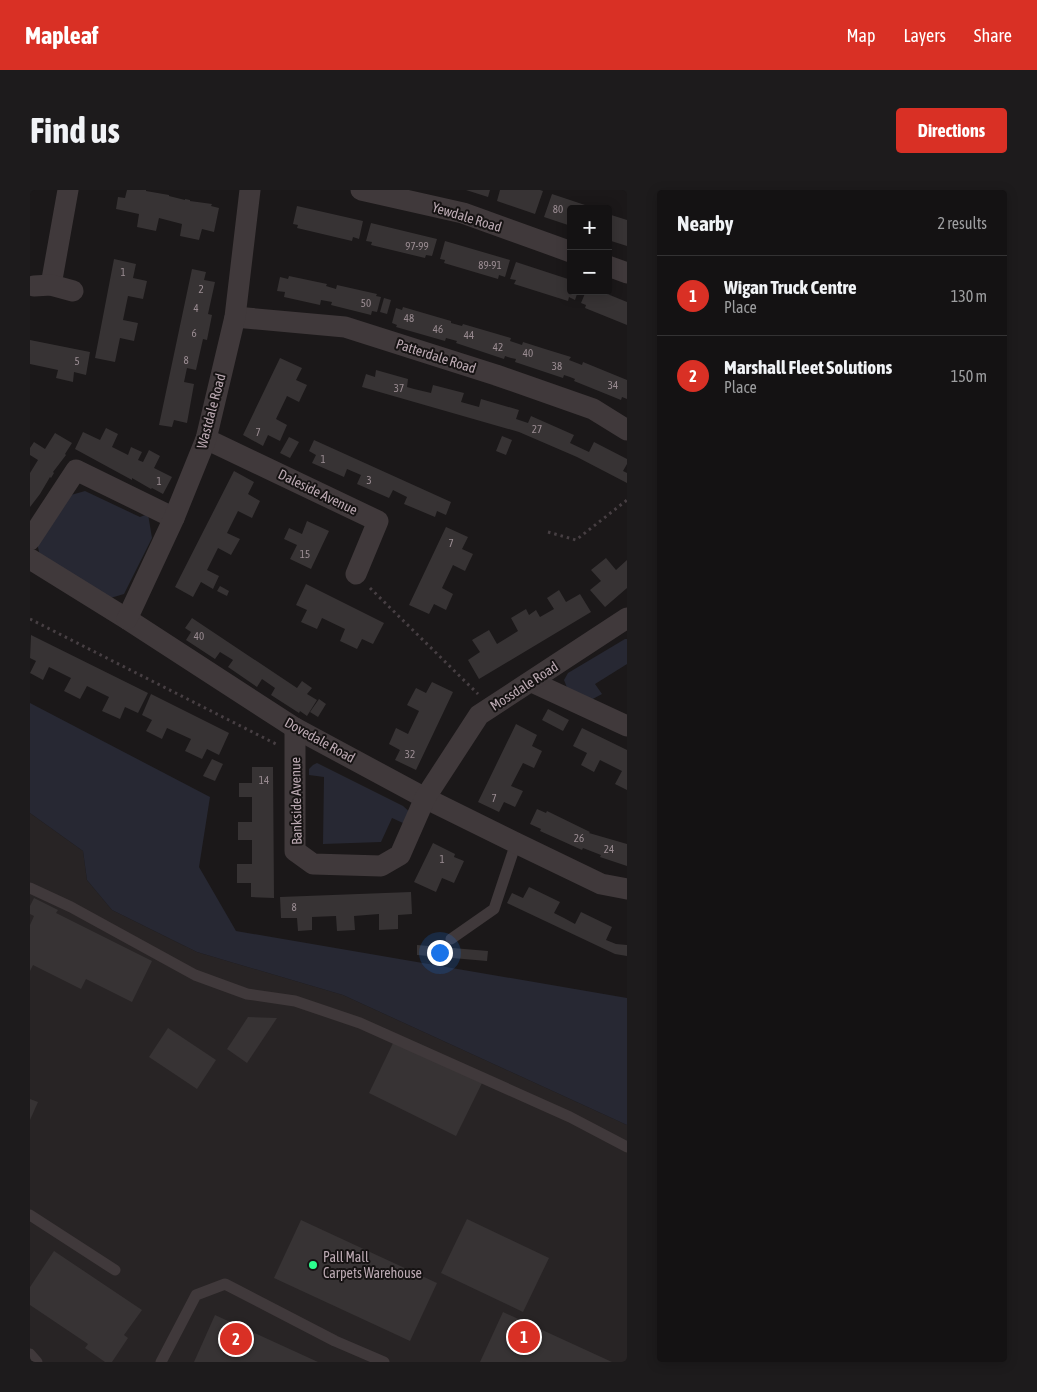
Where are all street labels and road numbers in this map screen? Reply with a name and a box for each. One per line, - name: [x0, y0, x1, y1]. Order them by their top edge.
- street label: Yewdale Road: [430, 199, 504, 235]
- street label: Patterdale Road: [394, 336, 478, 376]
- street label: Wastdale Road: [193, 372, 229, 450]
- street label: Daleside Avenue: [276, 466, 360, 518]
- street label: Mossdale Road: [487, 658, 561, 714]
- street label: Dovedale Road: [282, 714, 358, 766]
- street label: Bankside Avenue: [287, 757, 305, 845]

